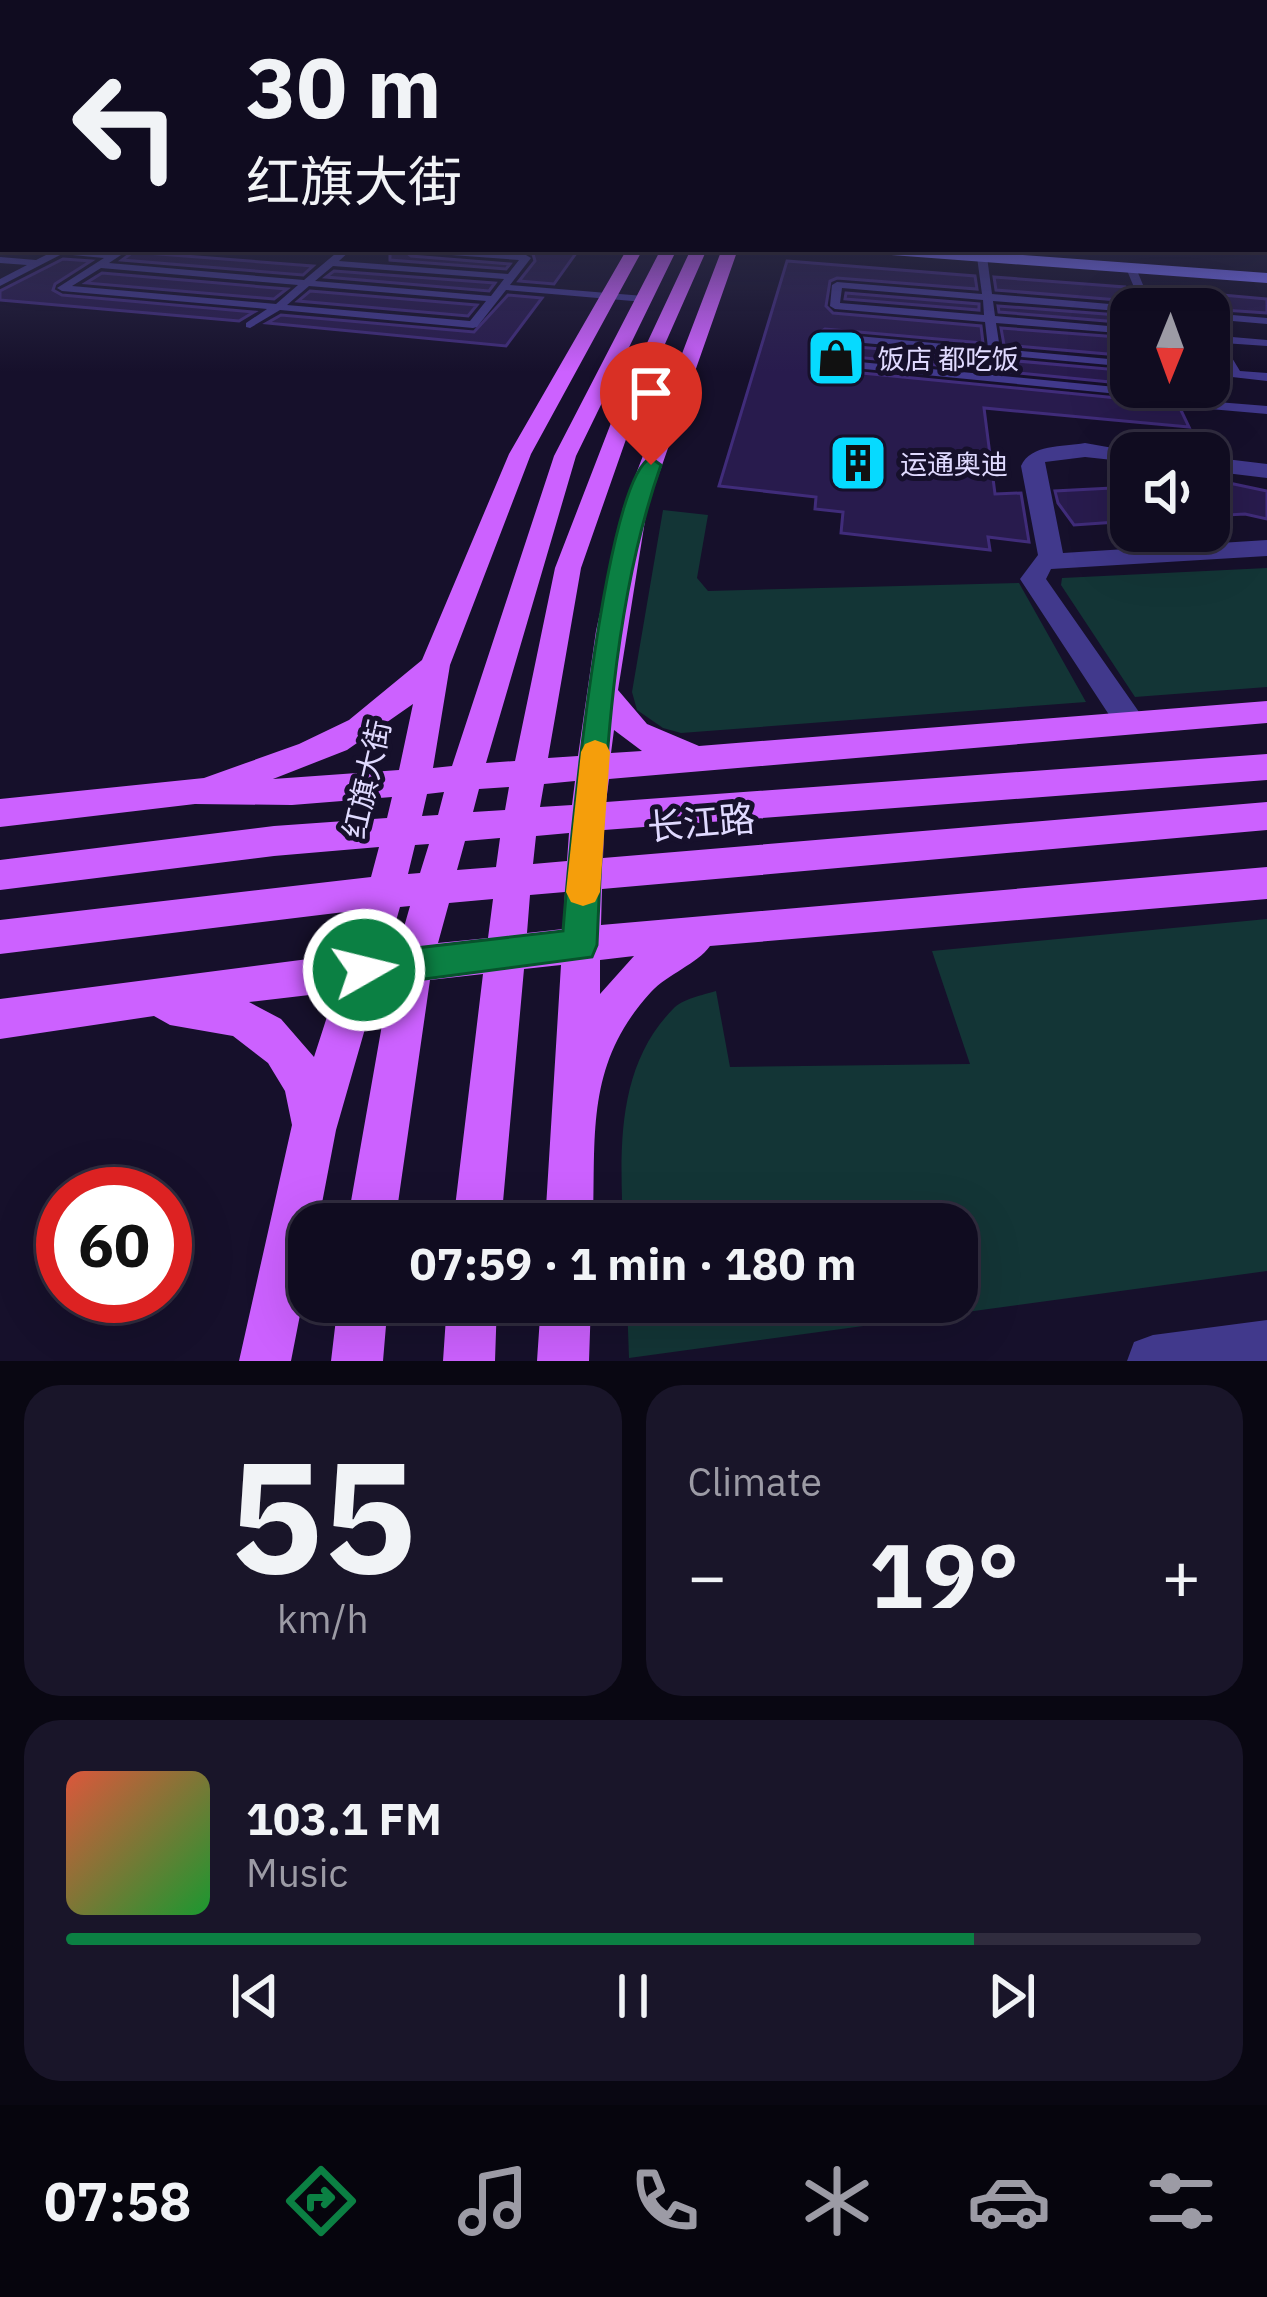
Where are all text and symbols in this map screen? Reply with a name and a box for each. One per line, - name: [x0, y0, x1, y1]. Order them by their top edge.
- text: 30 m: [246, 32, 442, 141]
- icon: left: [48, 48, 204, 204]
- text: 红旗大街: [246, 146, 462, 216]
- north arrow: [1110, 288, 1230, 408]
- map controls: [1110, 288, 1230, 552]
- shop icon: 饭店 都吃饭: [805, 327, 867, 389]
- place label: 饭店 都吃饭: [878, 341, 1019, 376]
- pin: [600, 342, 702, 465]
- icon: arrive: [618, 360, 684, 426]
- building icon: 运通奥迪: [827, 432, 889, 494]
- button: sound: [1110, 432, 1230, 552]
- place label: 运通奥迪: [900, 446, 1008, 481]
- street label: 红旗大街: [334, 716, 398, 842]
- street label: 长江路: [645, 794, 757, 850]
- position arrow: [301, 907, 427, 1033]
- speed limit sign: 60: [36, 1167, 192, 1323]
- text: 07:59 · 1 min · 180 m: [410, 1234, 856, 1292]
- text: 55: [229, 1413, 416, 1616]
- text: Climate: [688, 1456, 822, 1507]
- text: 19°: [869, 1516, 1019, 1633]
- text: −: [688, 1532, 727, 1618]
- text: +: [1161, 1532, 1201, 1618]
- text: km/h: [277, 1593, 369, 1644]
- text: 103.1 FM: [246, 1789, 442, 1847]
- text: Music: [246, 1847, 348, 1898]
- icon: previous: [222, 1963, 288, 2029]
- icon: pause: [600, 1963, 666, 2029]
- icon: next: [979, 1963, 1045, 2029]
- icon: directions: [279, 2159, 363, 2243]
- icon: music: [451, 2159, 535, 2243]
- icon: phone: [623, 2159, 707, 2243]
- icon: climate: [795, 2159, 879, 2243]
- icon: car: [967, 2159, 1051, 2243]
- icon: filters: [1139, 2159, 1223, 2243]
- text: 07:58: [44, 2166, 191, 2236]

